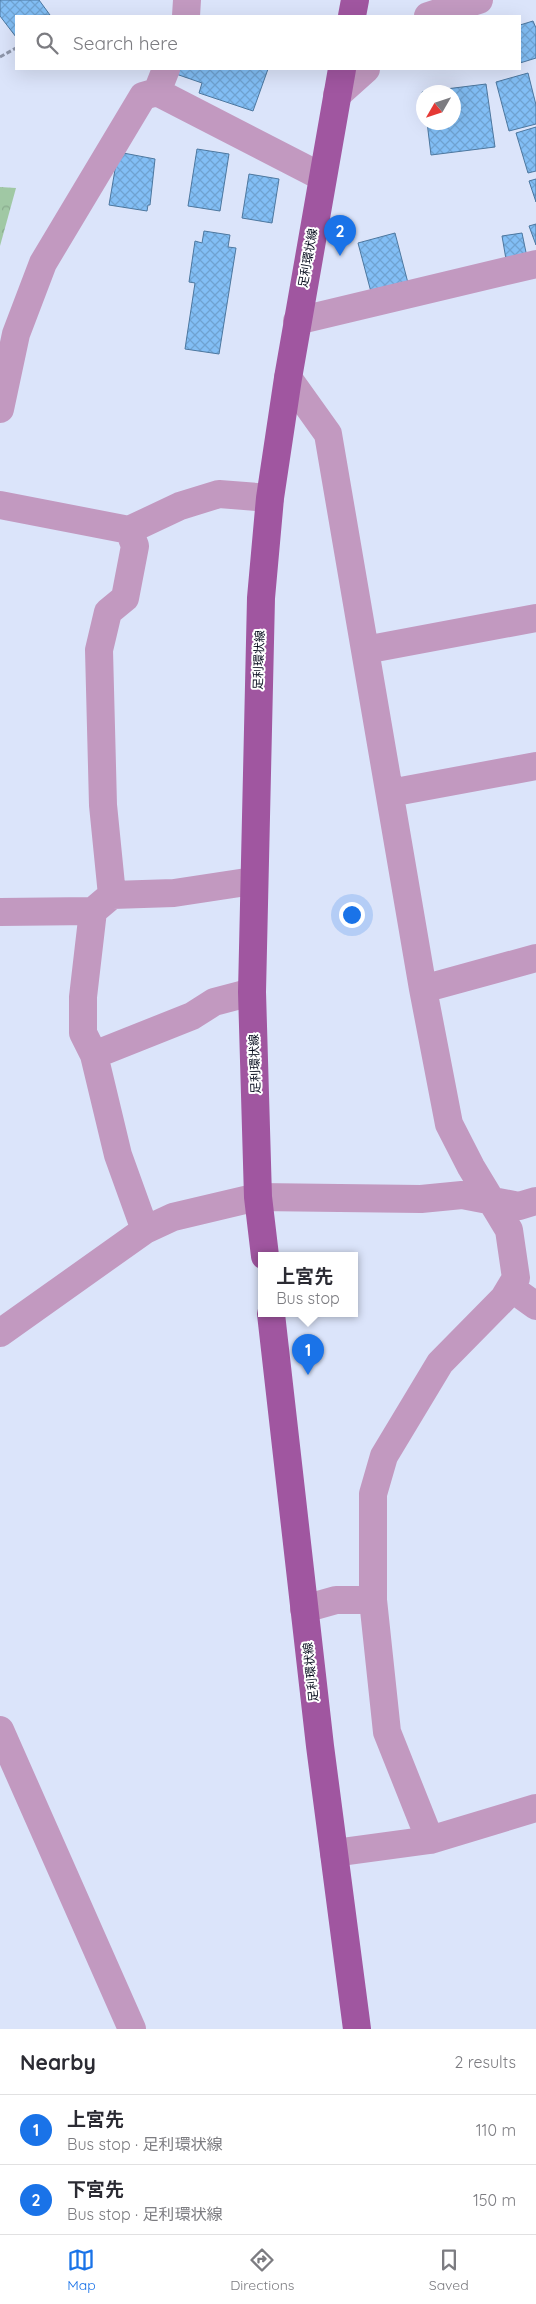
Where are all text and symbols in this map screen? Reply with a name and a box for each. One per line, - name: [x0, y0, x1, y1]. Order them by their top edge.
- search box: [15, 15, 521, 70]
- icon: search: [33, 29, 61, 57]
- text: Search here: [73, 31, 178, 55]
- north arrow: [416, 85, 461, 130]
- pin: 2: [324, 215, 356, 256]
- street label: 足利環状線: [295, 227, 320, 289]
- street label: 足利環状線: [250, 630, 267, 690]
- your location: [339, 902, 365, 928]
- street label: 足利環状線: [246, 1034, 263, 1094]
- popup: [258, 1252, 358, 1317]
- text: 上宮先: [276, 1264, 333, 1288]
- text: Bus stop: [276, 1288, 340, 1308]
- pin: 1: [292, 1334, 324, 1375]
- street label: 足利環状線: [300, 1641, 321, 1703]
- text: Nearby: [20, 2049, 96, 2075]
- text: 2 results: [454, 2052, 516, 2072]
- text: 上宮先: [67, 2107, 124, 2131]
- text: 1: [33, 2120, 39, 2140]
- text: 110 m: [476, 2120, 516, 2140]
- text: Bus stop · 足利環状線: [67, 2134, 222, 2154]
- text: 下宮先: [67, 2177, 124, 2201]
- text: 2: [31, 2190, 41, 2210]
- text: 150 m: [473, 2190, 516, 2210]
- text: Bus stop · 足利環状線: [67, 2204, 222, 2224]
- tab: Map: [67, 2246, 96, 2294]
- tab: Directions: [230, 2246, 294, 2294]
- tab: Saved: [429, 2246, 469, 2294]

